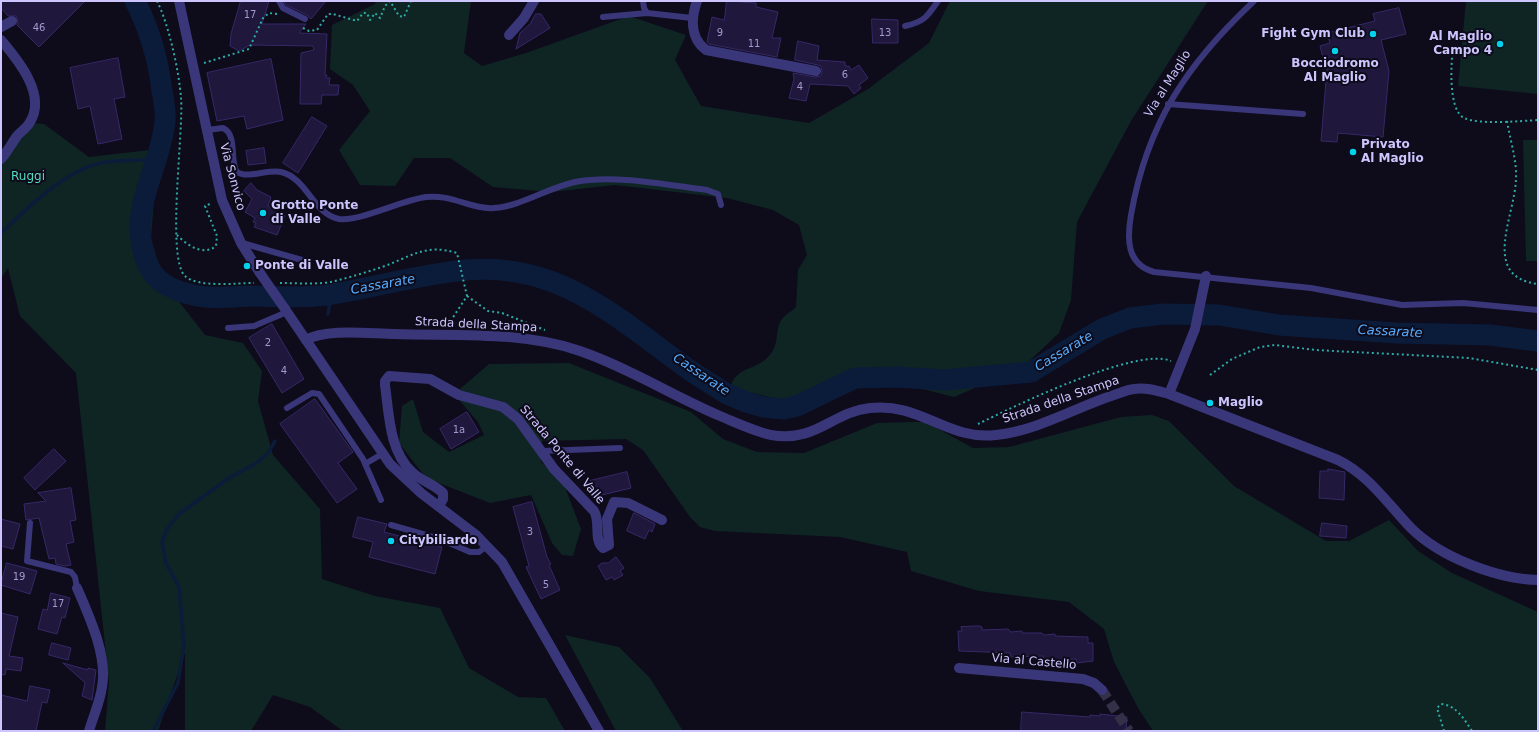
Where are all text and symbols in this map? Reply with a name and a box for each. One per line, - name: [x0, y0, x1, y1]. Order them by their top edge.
- house number: 17: [244, 9, 256, 21]
- house number: 46: [33, 22, 45, 34]
- house number: 9: [717, 27, 723, 39]
- house number: 13: [879, 27, 891, 39]
- place label: Fight Gym Club: [1261, 27, 1365, 41]
- marker: Fight Gym Club: [1368, 29, 1378, 39]
- place label: Al Maglio Campo 4: [1429, 30, 1492, 58]
- house number: 11: [748, 38, 760, 50]
- marker: Al Maglio Campo 4: [1495, 39, 1505, 49]
- marker: Bocciodromo Al Maglio: [1330, 46, 1340, 56]
- street label: Via al Maglio: [1142, 48, 1194, 120]
- place label: Bocciodromo Al Maglio: [1291, 57, 1379, 85]
- house number: 6: [842, 69, 848, 81]
- house number: 4: [797, 81, 803, 93]
- place label: Privato Al Maglio: [1361, 138, 1424, 166]
- street label: Via Sonvico: [216, 142, 248, 212]
- marker: Privato Al Maglio: [1348, 147, 1358, 157]
- park label: Ruggi: [11, 170, 45, 184]
- place label: Grotto Ponte di Valle: [271, 199, 358, 227]
- marker: Grotto Ponte di Valle: [258, 208, 268, 218]
- place label: Ponte di Valle: [255, 259, 349, 273]
- marker: Ponte di Valle: [242, 261, 252, 271]
- water label: Cassarate: [350, 272, 416, 298]
- street label: Strada della Stampa: [414, 315, 538, 335]
- water label: Cassarate: [1357, 323, 1423, 341]
- water label: Cassarate: [1032, 329, 1096, 375]
- house number: 2: [265, 337, 271, 349]
- water label: Cassarate: [670, 350, 732, 400]
- house number: 4: [281, 365, 287, 377]
- street label: Strada della Stampa: [1001, 373, 1121, 427]
- place label: Maglio: [1218, 396, 1263, 410]
- marker: Maglio: [1205, 398, 1215, 408]
- street label: Strada Ponte di Valle: [516, 403, 608, 507]
- house number: 1a: [453, 424, 465, 436]
- house number: 3: [527, 526, 533, 538]
- place label: Citybiliardo: [399, 534, 477, 548]
- marker: Citybiliardo: [386, 536, 396, 546]
- house number: 19: [13, 571, 25, 583]
- house number: 5: [543, 579, 549, 591]
- house number: 17: [52, 598, 64, 610]
- street label: Via al Castello: [991, 651, 1077, 673]

